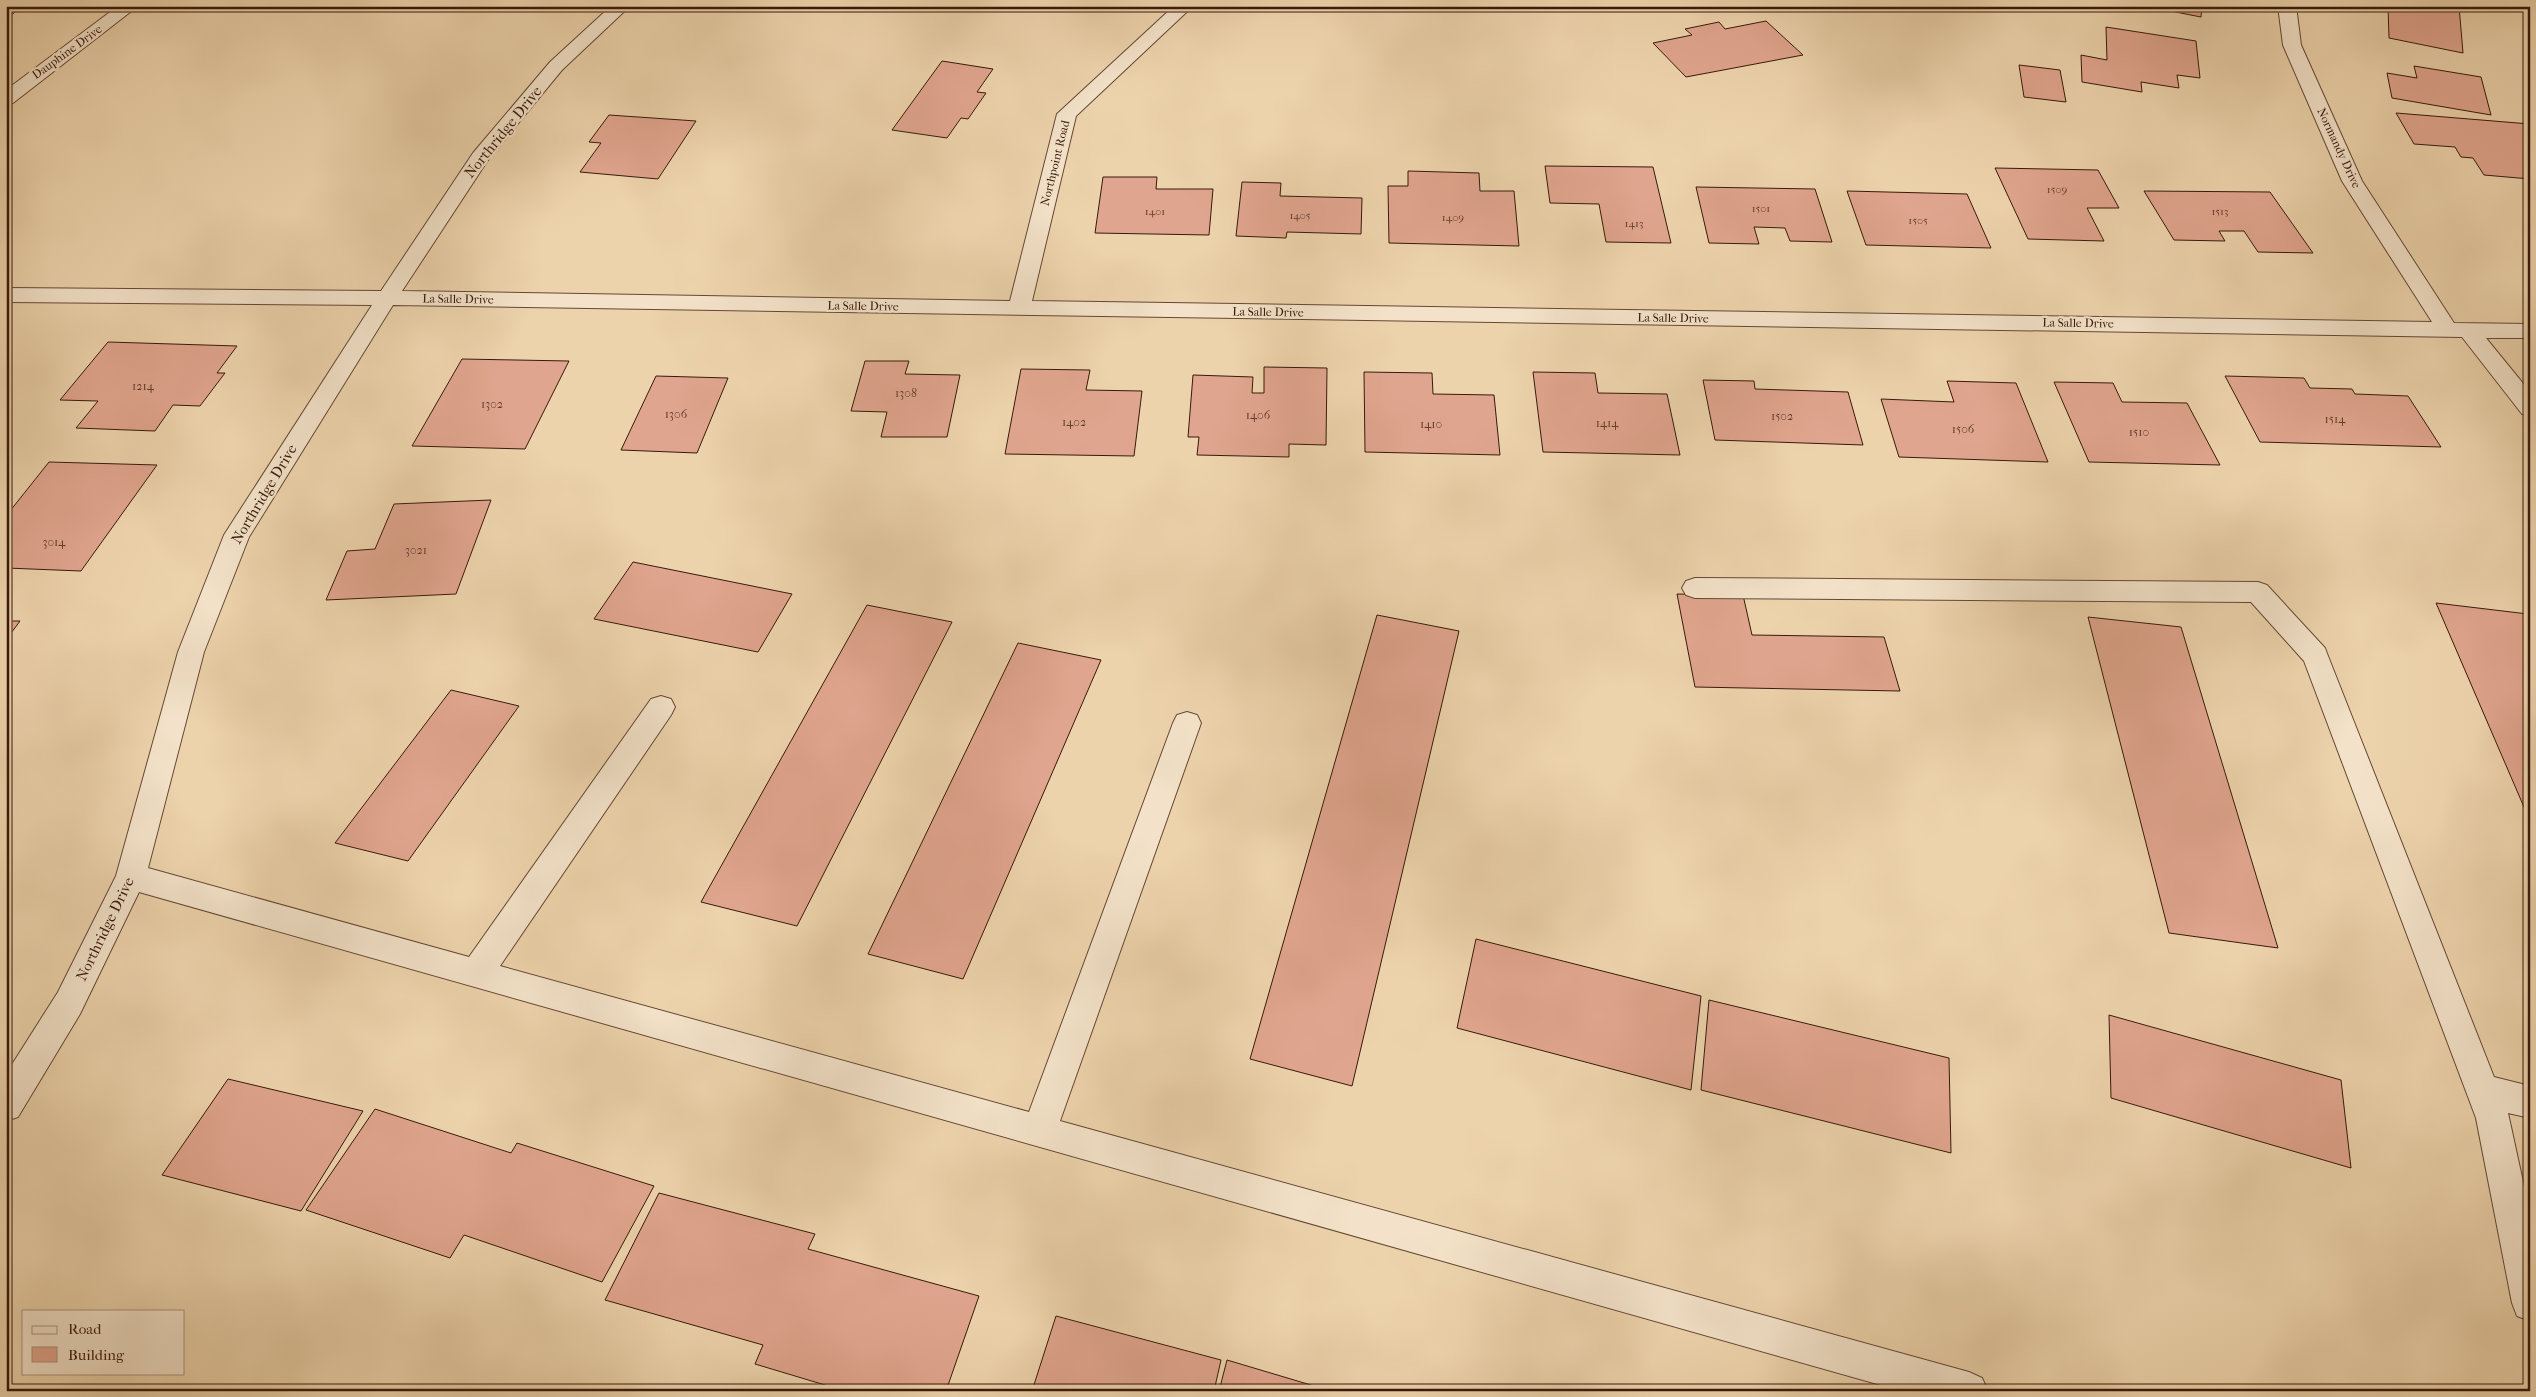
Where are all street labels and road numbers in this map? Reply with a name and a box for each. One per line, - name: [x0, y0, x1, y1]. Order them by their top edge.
- street label: Dauphine Drive: [29, 22, 105, 82]
- street label: Northridge Drive: [460, 82, 546, 182]
- street label: Normandy Drive: [2314, 106, 2364, 190]
- street label: Northpoint Road: [1038, 118, 1072, 207]
- street label: La Salle Drive: [422, 291, 494, 307]
- street label: La Salle Drive: [827, 298, 899, 314]
- street label: La Salle Drive: [1232, 304, 1304, 320]
- street label: La Salle Drive: [1637, 310, 1709, 326]
- street label: La Salle Drive: [2042, 315, 2114, 331]
- street label: Northridge Drive: [227, 440, 301, 547]
- street label: Northridge Drive: [72, 874, 138, 984]

